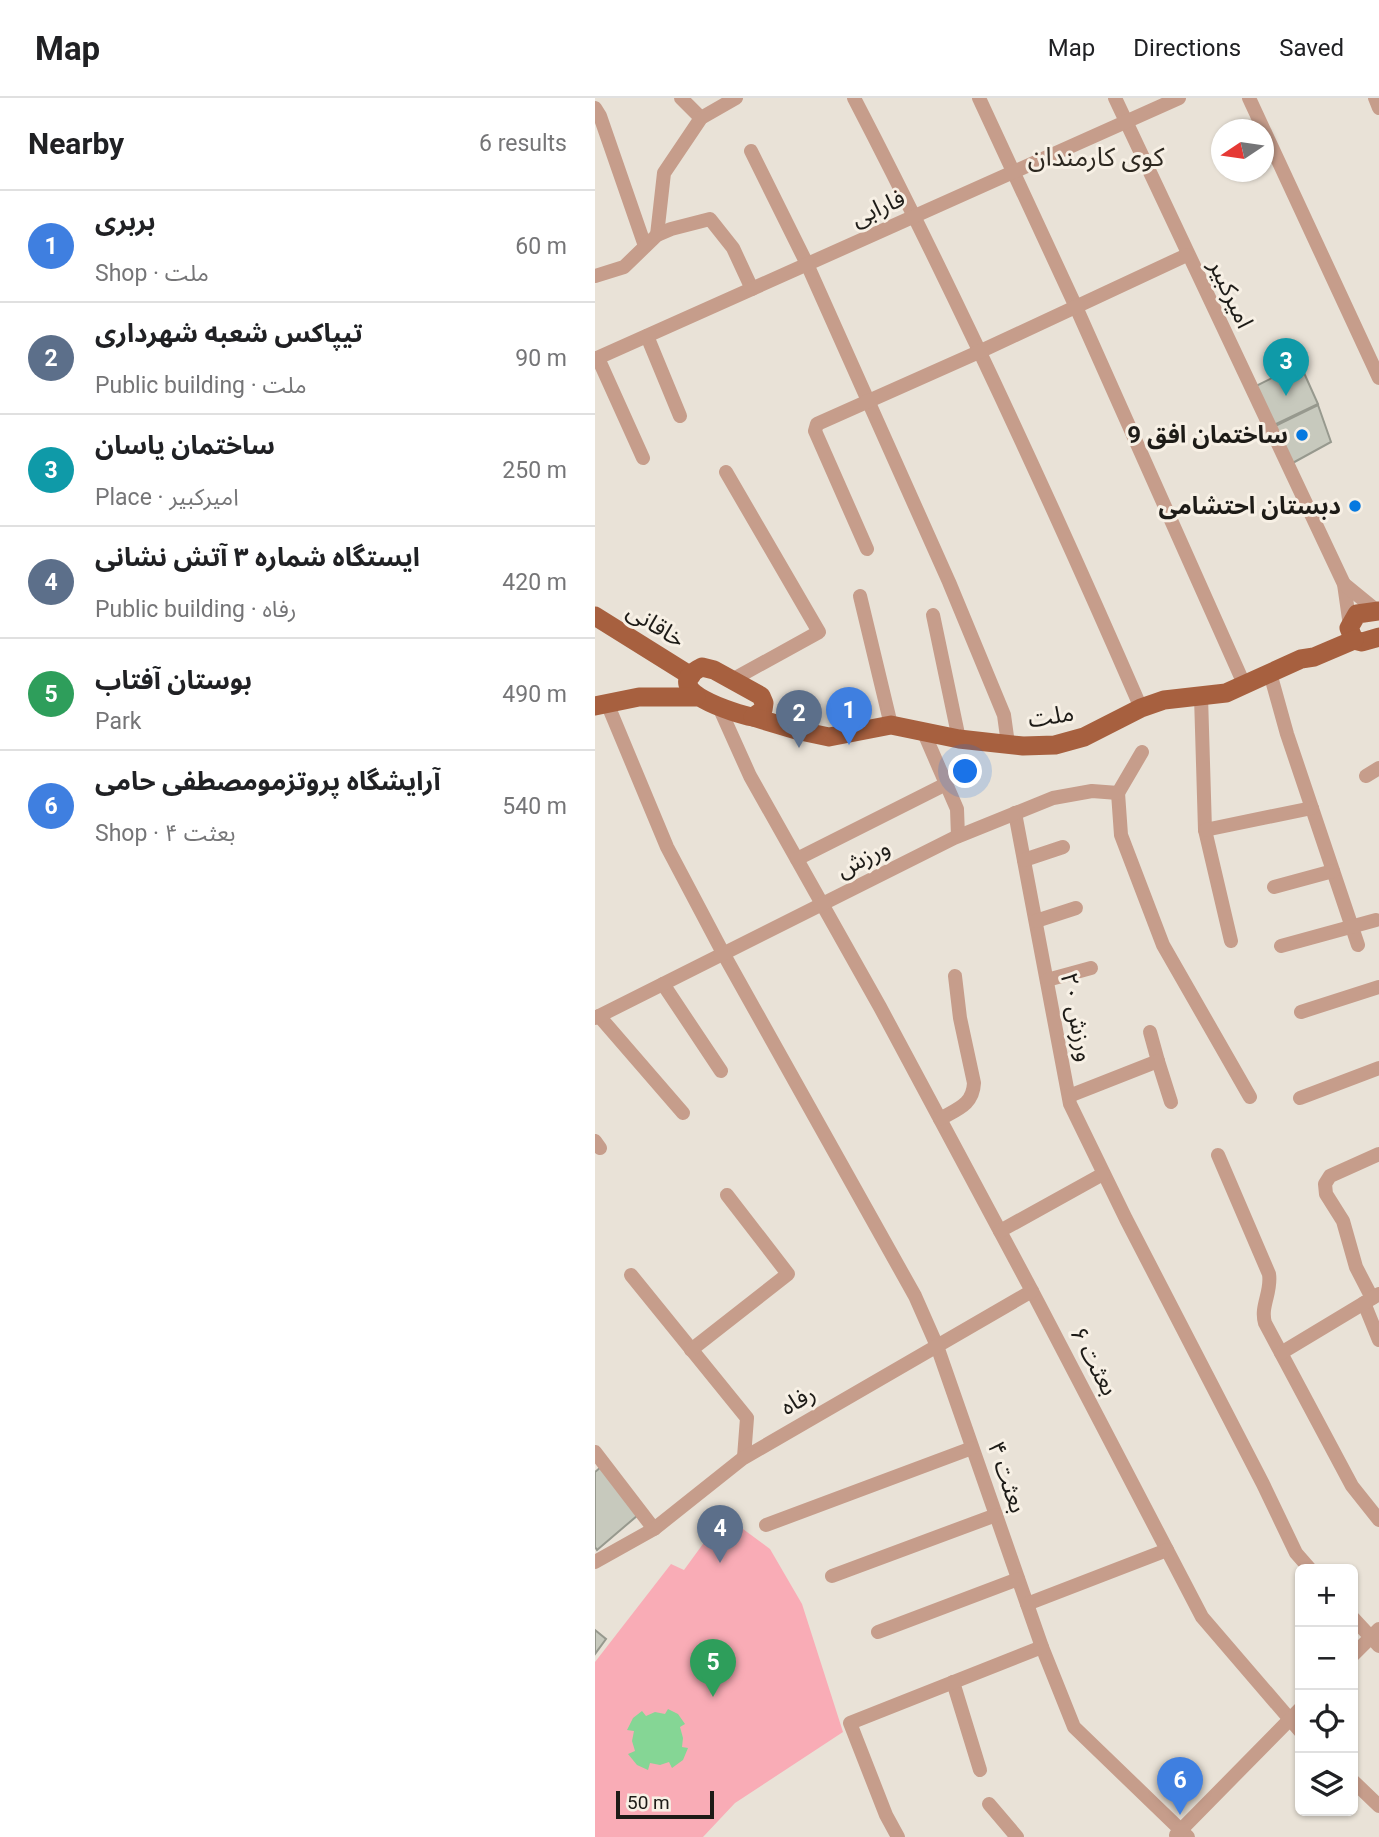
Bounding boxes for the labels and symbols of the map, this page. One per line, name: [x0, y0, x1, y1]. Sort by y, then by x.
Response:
north arrow: [1211, 119, 1274, 182]
district label: کوی کارمندان: [1028, 142, 1164, 172]
street label: فارابی: [847, 184, 909, 232]
street label: امیرکبیر: [1203, 254, 1259, 333]
pin: 3: [1263, 338, 1309, 396]
place label: ساختمان افق 9: [1127, 421, 1288, 450]
marker: ساختمان افق 9: [1294, 427, 1310, 443]
place label: دبستان احتشامی: [1159, 492, 1341, 520]
marker: دبستان احتشامی: [1347, 498, 1363, 514]
street label: خاقانی: [622, 596, 690, 654]
pin: 1: [826, 687, 872, 745]
pin: 2: [776, 690, 822, 748]
street label: ملت: [1026, 699, 1076, 733]
your location: [948, 754, 982, 788]
street label: ورزش: [831, 833, 895, 883]
street label: ورزش ۲۰: [1055, 970, 1099, 1064]
street label: بعثت ۶: [1064, 1322, 1124, 1400]
street label: رفاه: [776, 1379, 820, 1421]
street label: بعثت ۴: [982, 1438, 1032, 1516]
pin: 4: [697, 1505, 743, 1563]
pin: 5: [690, 1639, 736, 1697]
pin: 6: [1157, 1757, 1203, 1815]
scale bar: [616, 1788, 714, 1820]

